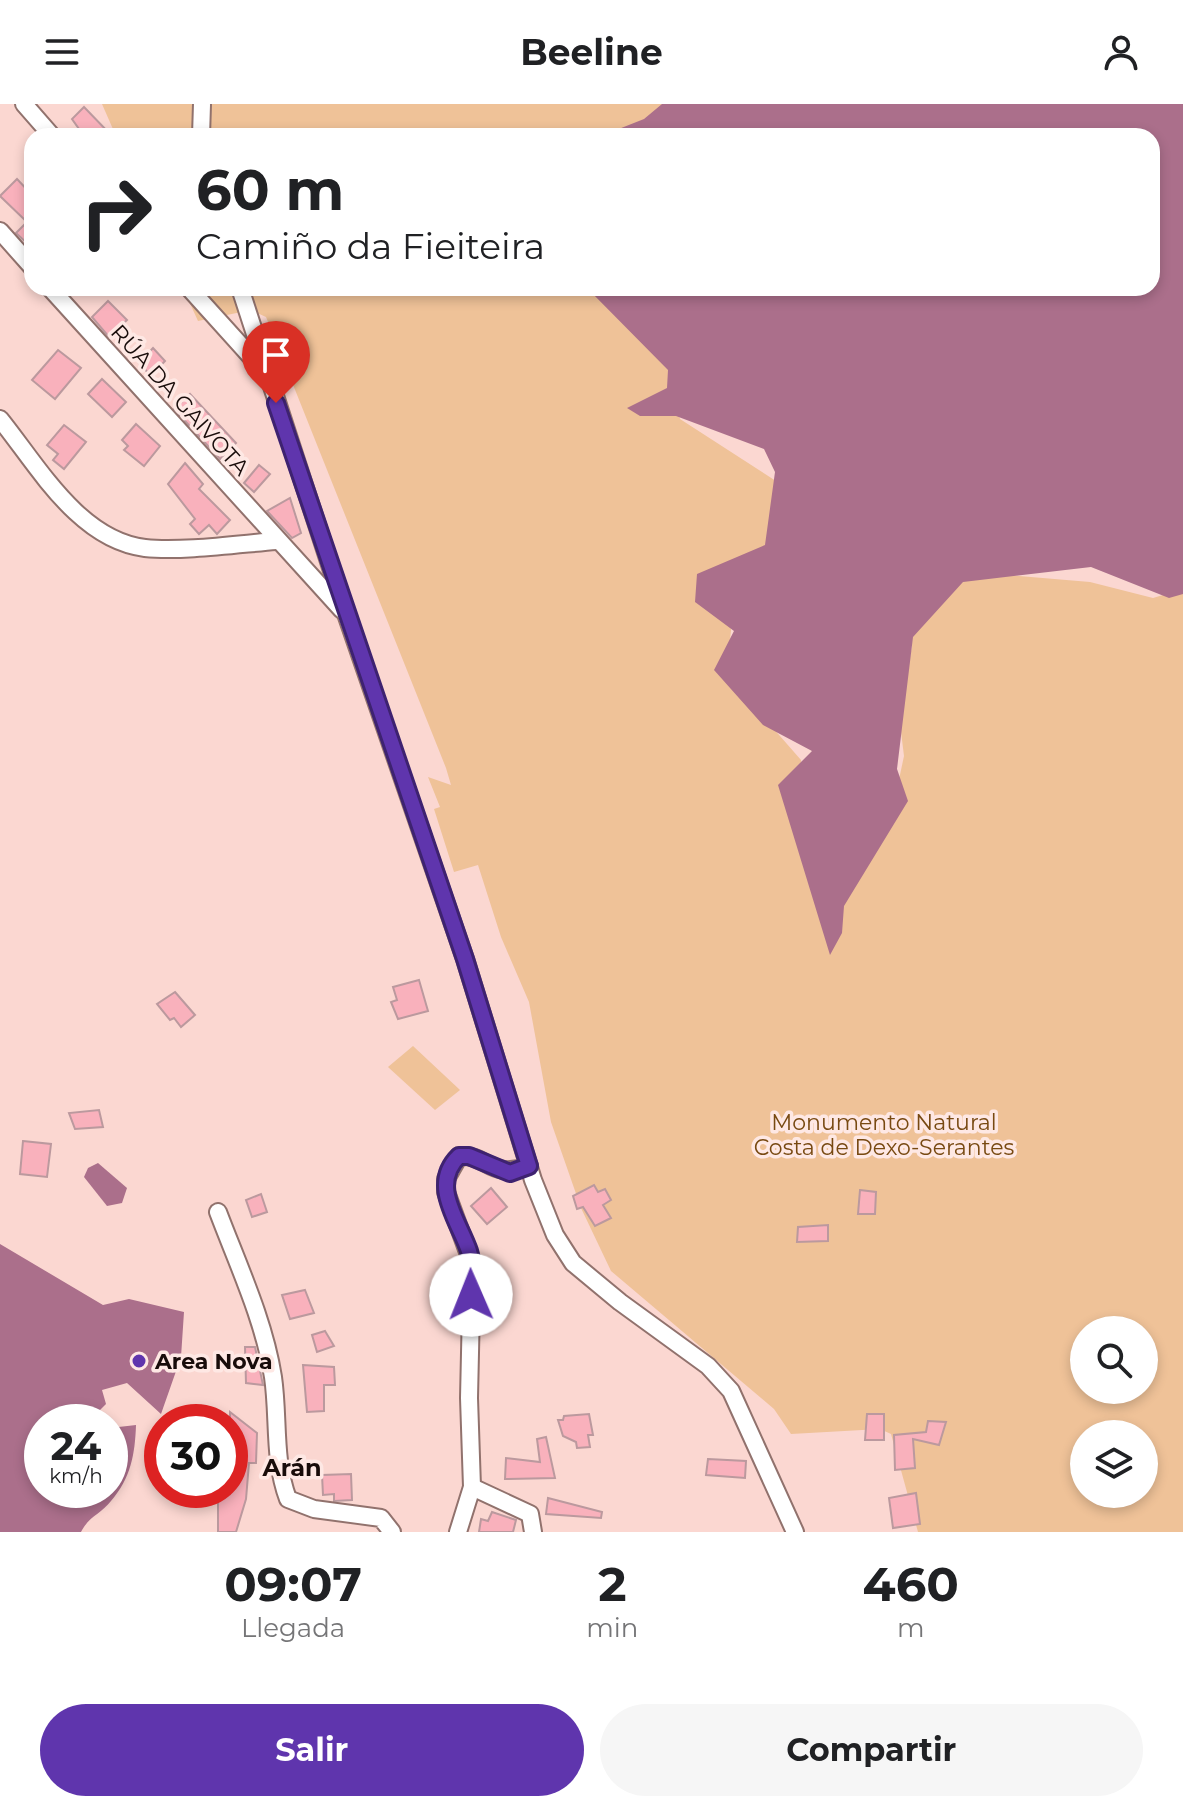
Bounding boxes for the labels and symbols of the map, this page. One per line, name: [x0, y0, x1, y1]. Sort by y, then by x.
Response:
street label: RÚA DA GAIVOTA: [105, 319, 255, 481]
pin: [242, 321, 310, 403]
park label: Monumento Natural Costa de Dexo-Serantes: [754, 1109, 1015, 1161]
position arrow: [429, 1253, 513, 1337]
place label: Area Nova: [154, 1348, 273, 1375]
marker: Area Nova: [130, 1352, 148, 1370]
speed limit sign: 30: [144, 1404, 248, 1508]
district label: Arán: [261, 1453, 322, 1482]

